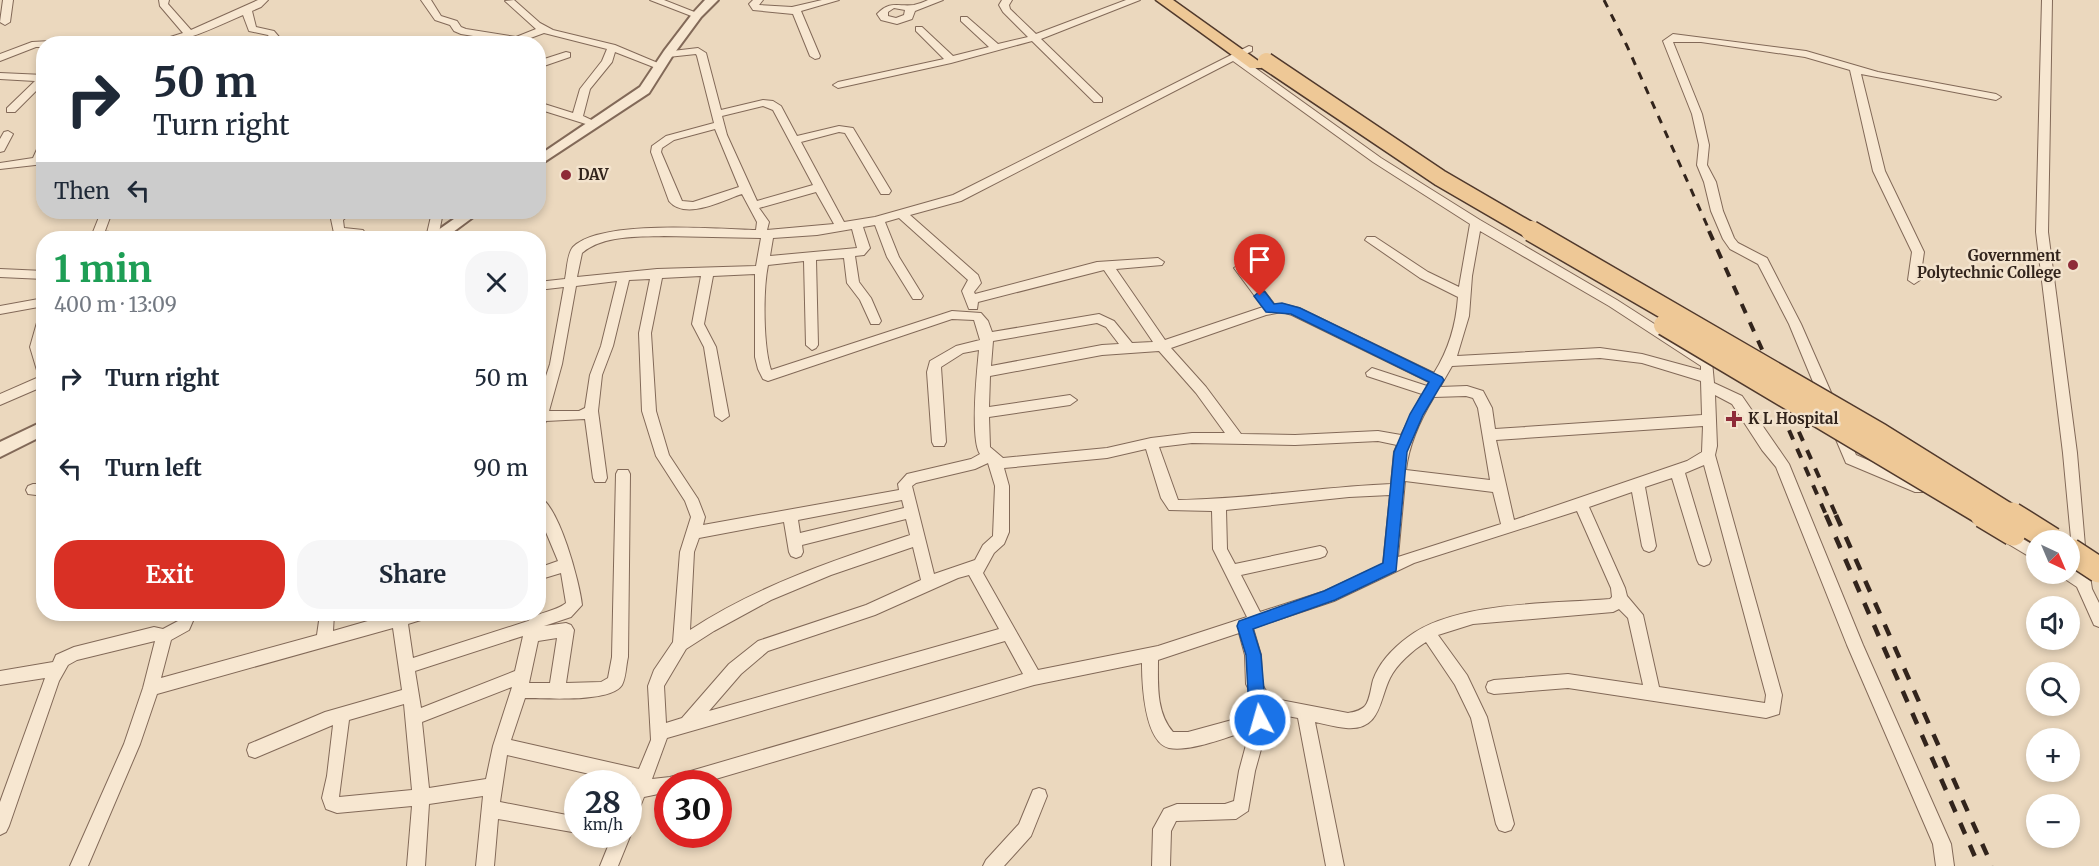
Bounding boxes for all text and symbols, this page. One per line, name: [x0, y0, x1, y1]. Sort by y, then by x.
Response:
text: 50 m: [153, 56, 257, 108]
icon: right: [54, 60, 132, 138]
text: Turn right: [153, 108, 290, 142]
place label: DAV: [578, 165, 609, 184]
marker: DAV: [559, 168, 573, 182]
icon: left: [122, 174, 155, 207]
text: Then: [54, 177, 110, 205]
pin: [1234, 234, 1285, 296]
icon: arrive: [1243, 243, 1276, 276]
place label: Government Polytechnic College: [1917, 246, 2061, 282]
text: 1 min: [54, 247, 152, 292]
button: close: [465, 251, 528, 314]
marker: Government Polytechnic College: [2066, 258, 2080, 272]
text: 400 m · 13:09: [54, 292, 177, 317]
icon: right: [54, 362, 87, 395]
text: Turn right: [105, 364, 219, 392]
text: 50 m: [474, 364, 528, 392]
place label: K L Hospital: [1748, 409, 1838, 428]
marker: K L Hospital: [1725, 410, 1743, 428]
icon: left: [54, 452, 87, 485]
text: Turn left: [105, 454, 202, 482]
text: 90 m: [473, 454, 528, 482]
north arrow: [2026, 530, 2080, 584]
map controls: [2026, 530, 2080, 848]
button: Exit: [54, 540, 285, 609]
button: Share: [297, 540, 528, 609]
button: sound: [2026, 596, 2080, 650]
button: search: [2026, 662, 2080, 716]
position arrow: [1228, 688, 1292, 752]
button: +: [2026, 728, 2080, 782]
speed limit sign: 30: [654, 770, 732, 848]
text: 28: [585, 783, 621, 821]
button: −: [2026, 794, 2080, 848]
text: km/h: [583, 815, 623, 834]

